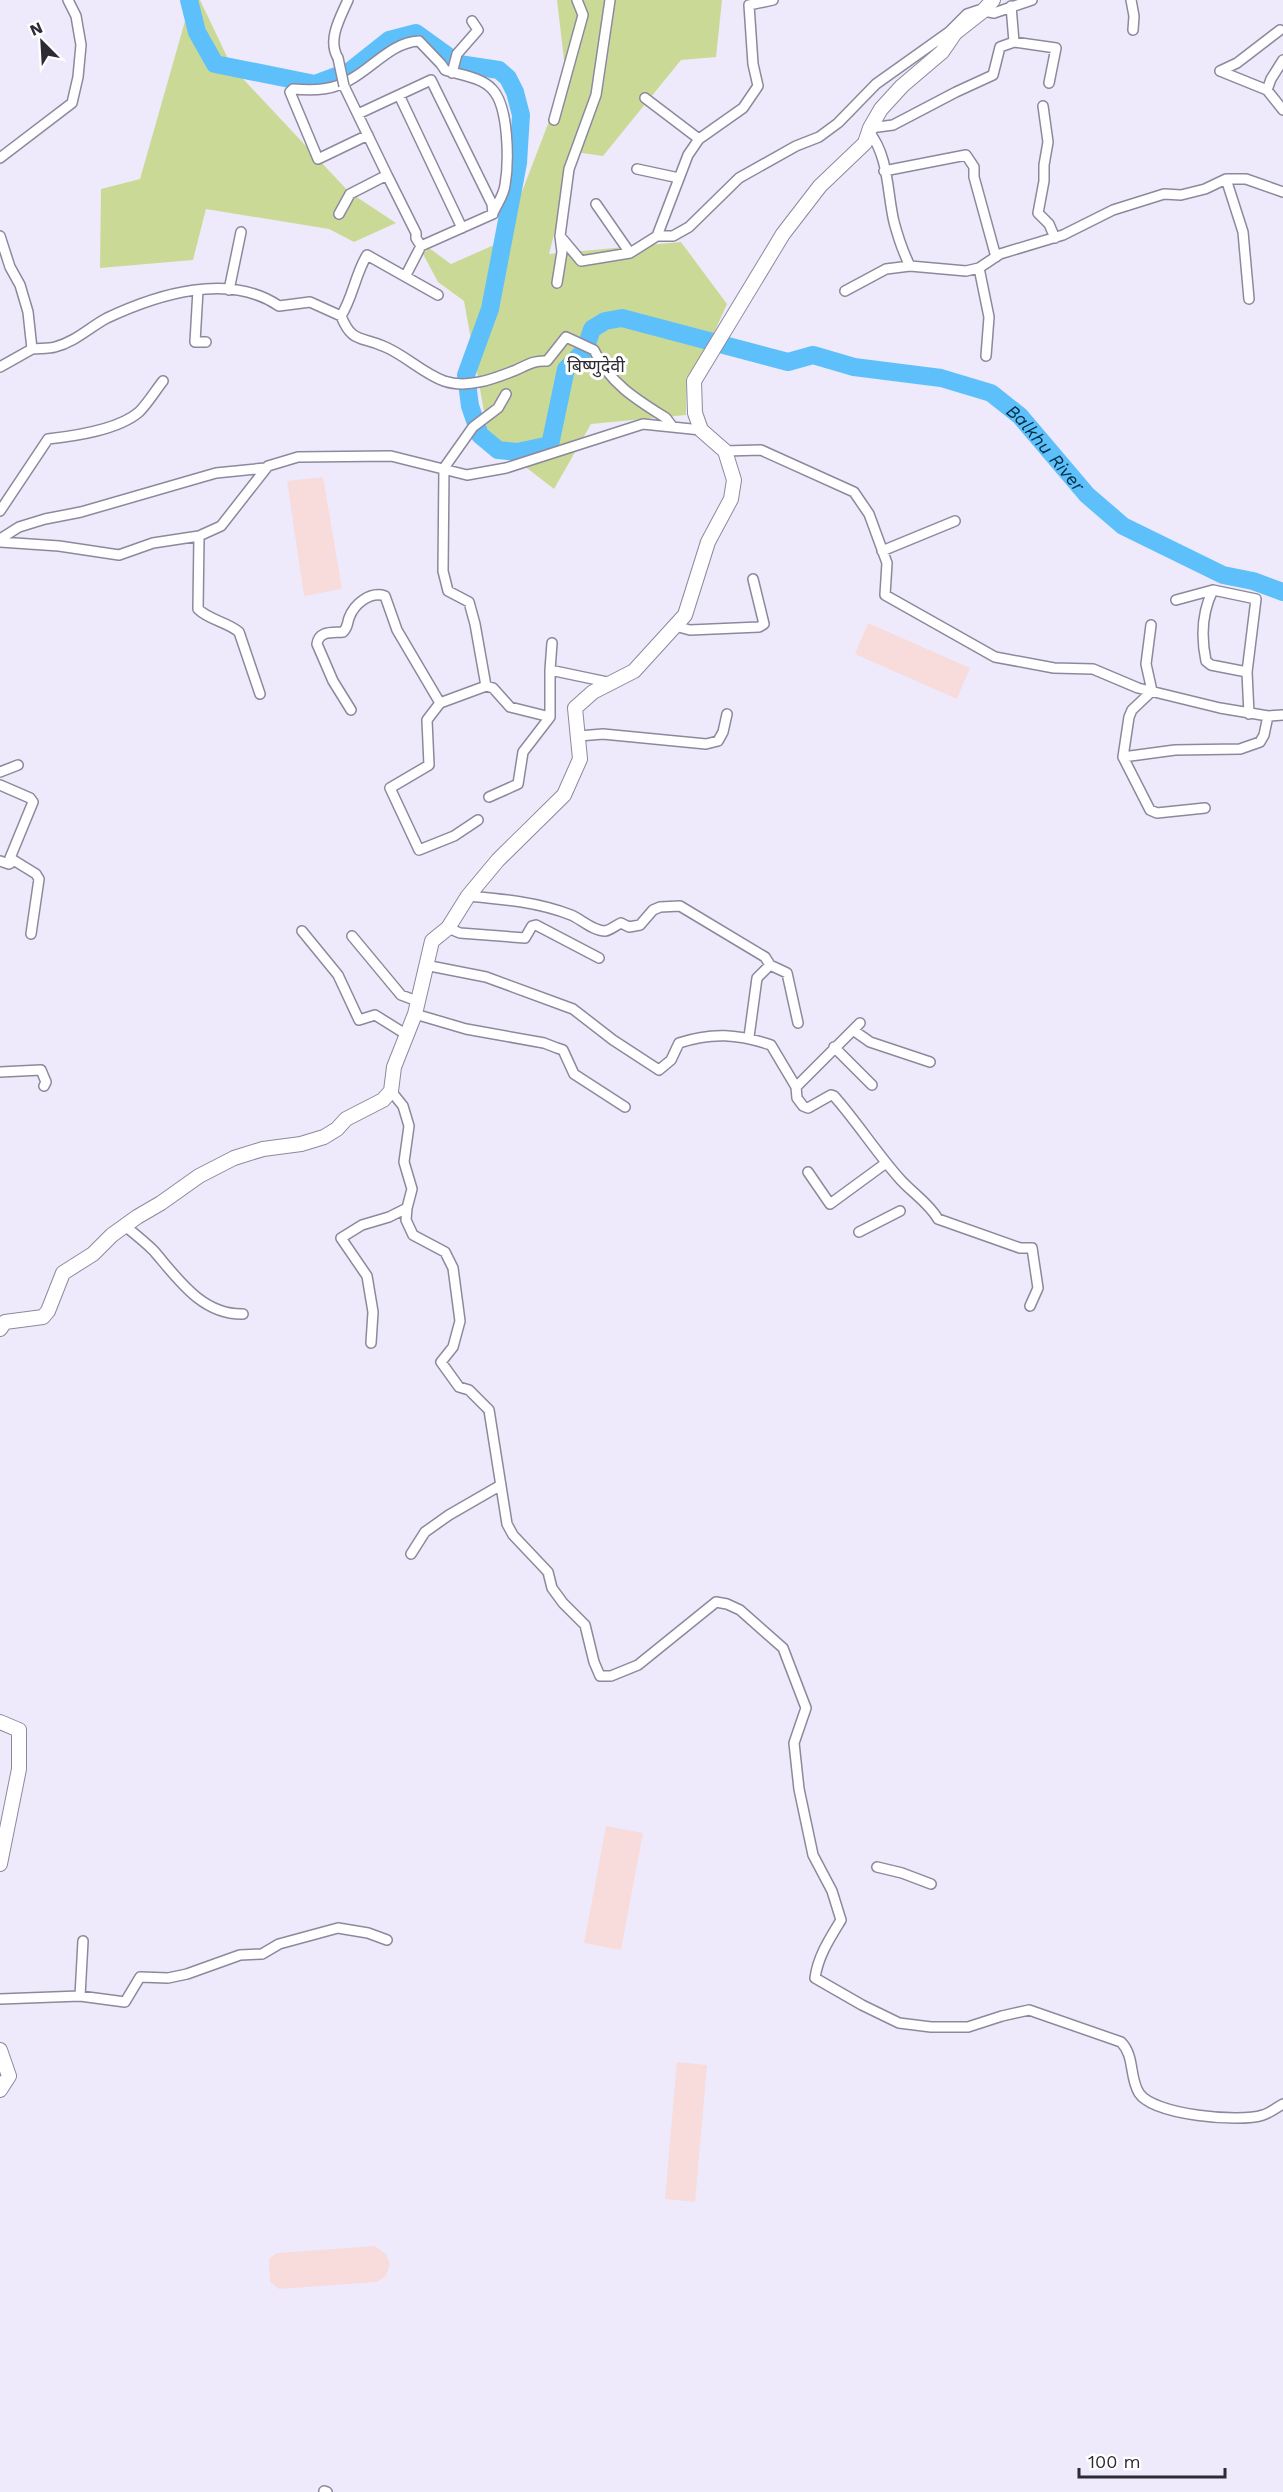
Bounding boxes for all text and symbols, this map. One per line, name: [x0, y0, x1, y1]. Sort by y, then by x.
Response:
north arrow: [12, 12, 72, 72]
text: N: [27, 18, 45, 40]
district label: बिष्णुदेवी: [567, 355, 625, 378]
water label: Balkhu River: [1003, 399, 1090, 496]
scale bar: [1079, 2441, 1224, 2479]
text: 100 m: [1088, 2451, 1141, 2472]

